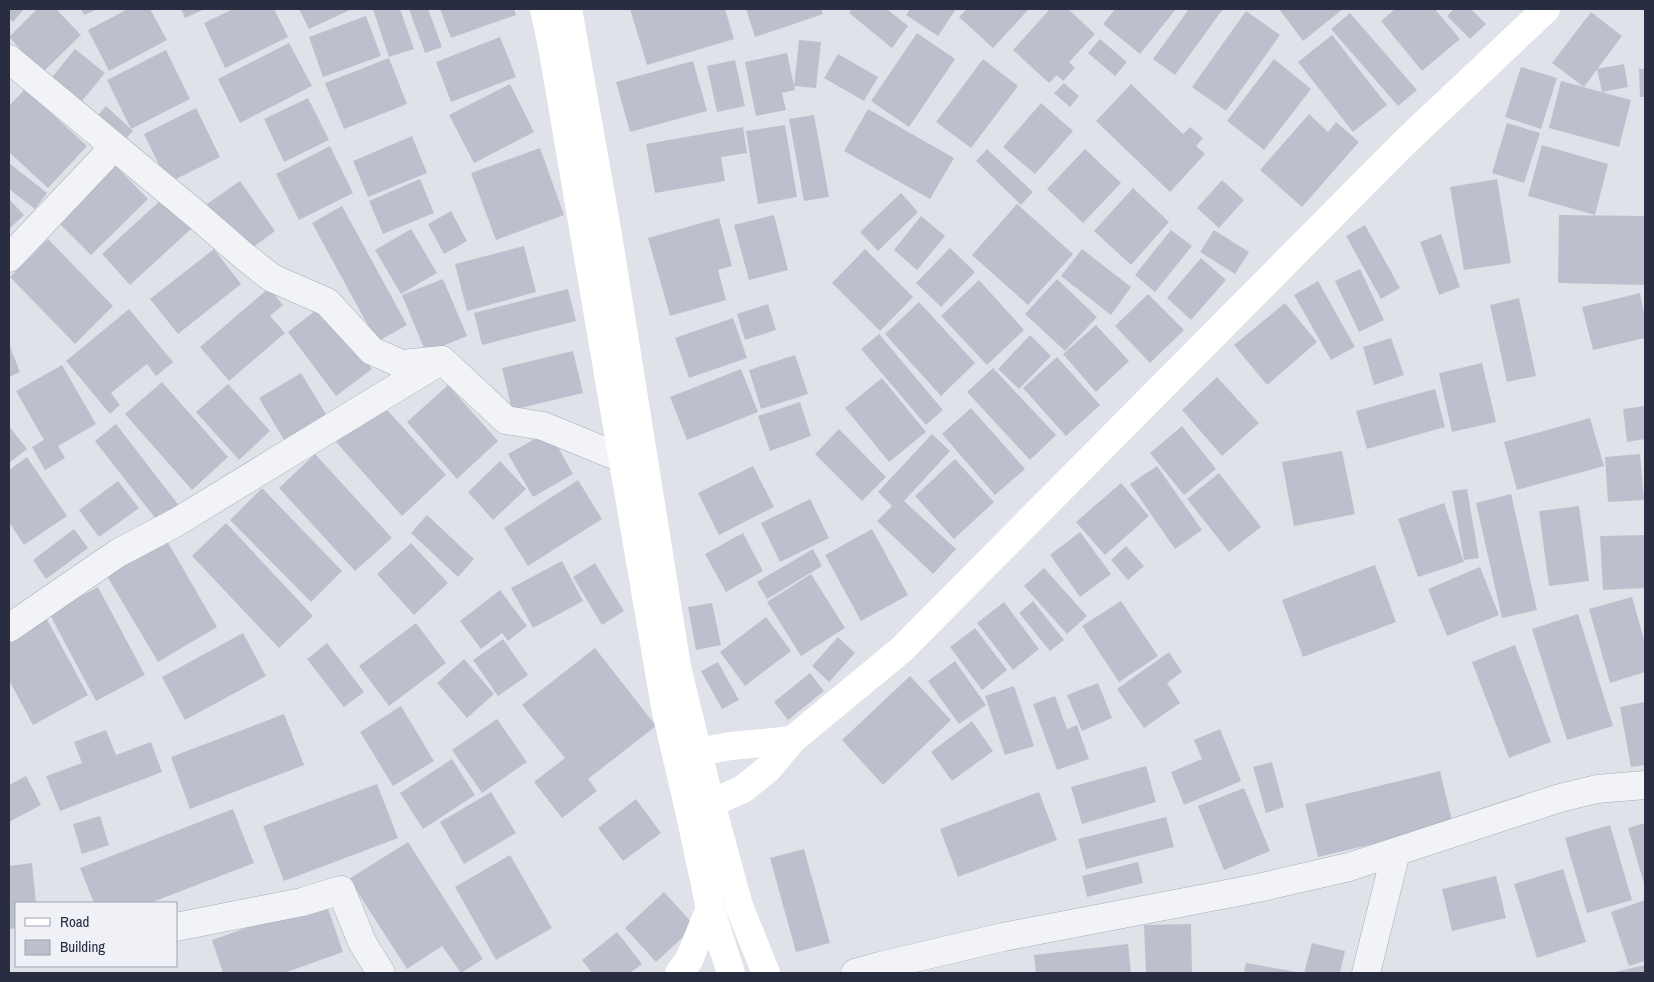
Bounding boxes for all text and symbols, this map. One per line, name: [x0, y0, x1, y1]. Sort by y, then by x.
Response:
legend: [15, 902, 178, 967]
text: Road: [60, 911, 89, 932]
text: Building: [60, 936, 105, 957]

